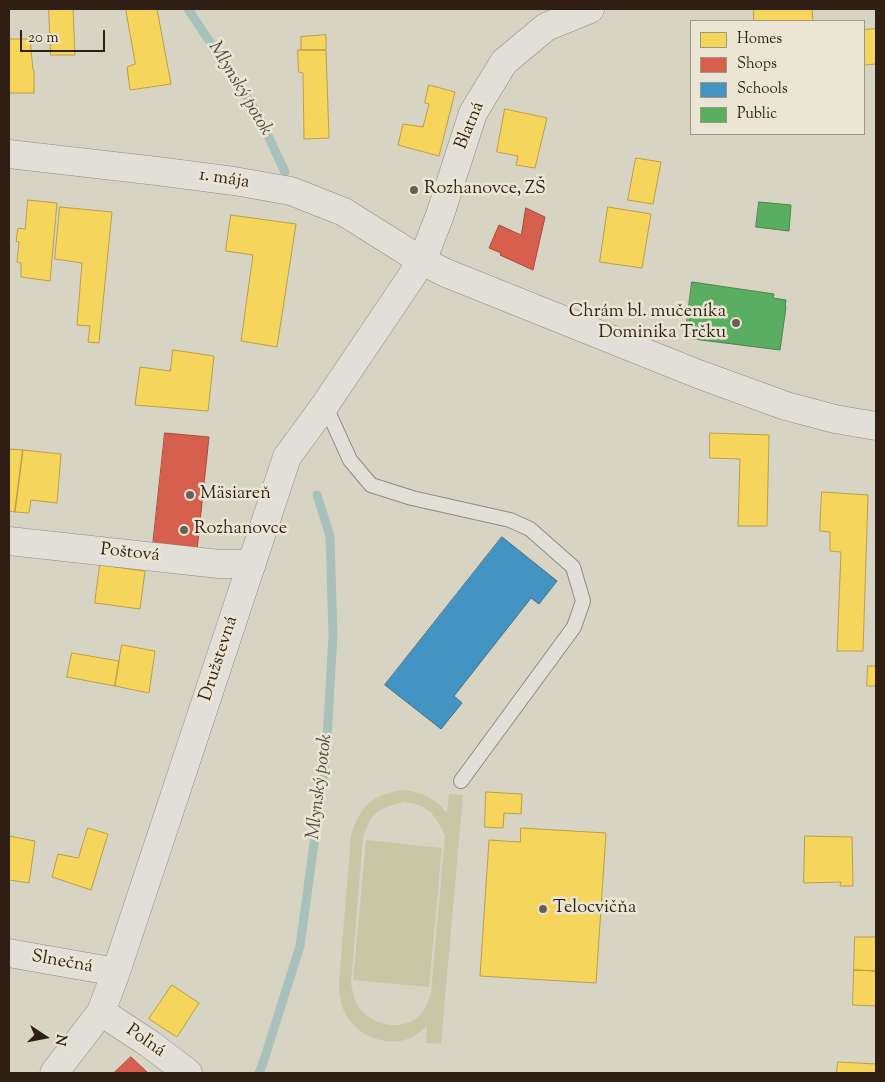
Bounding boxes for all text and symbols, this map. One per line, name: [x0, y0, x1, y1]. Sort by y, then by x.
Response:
scale bar: [22, 20, 108, 52]
legend: [690, 20, 865, 135]
text: 20 m: [28, 28, 59, 49]
text: Homes: [737, 29, 782, 50]
water label: Mlynský potok: [202, 38, 276, 140]
text: Shops: [737, 54, 777, 75]
text: Schools: [737, 79, 788, 100]
street label: Blatná: [452, 99, 490, 153]
text: Public: [737, 104, 777, 125]
street label: 1. mája: [197, 165, 251, 195]
place label: Rozhanovce, ZŠ: [424, 179, 546, 201]
marker: Rozhanovce, ZŠ: [408, 184, 420, 196]
place label: Chrám bl. mučeníka Dominika Trčku: [569, 302, 726, 344]
marker: Chrám bl. mučeníka Dominika Trčku: [730, 317, 742, 329]
place label: Mäsiareň: [200, 484, 271, 506]
marker: Mäsiareň: [184, 489, 196, 501]
place label: Rozhanovce: [194, 519, 287, 541]
marker: Rozhanovce: [178, 524, 190, 536]
street label: Poštová: [99, 540, 161, 568]
street label: Družstevná: [196, 614, 244, 704]
water label: Mlynský potok: [303, 733, 339, 841]
place label: Telocvičňa: [553, 898, 636, 920]
marker: Telocvičňa: [537, 903, 549, 915]
street label: Slnečná: [30, 947, 94, 979]
north arrow: [20, 1012, 70, 1062]
street label: Poľná: [121, 1021, 169, 1063]
text: N: [49, 1032, 71, 1047]

